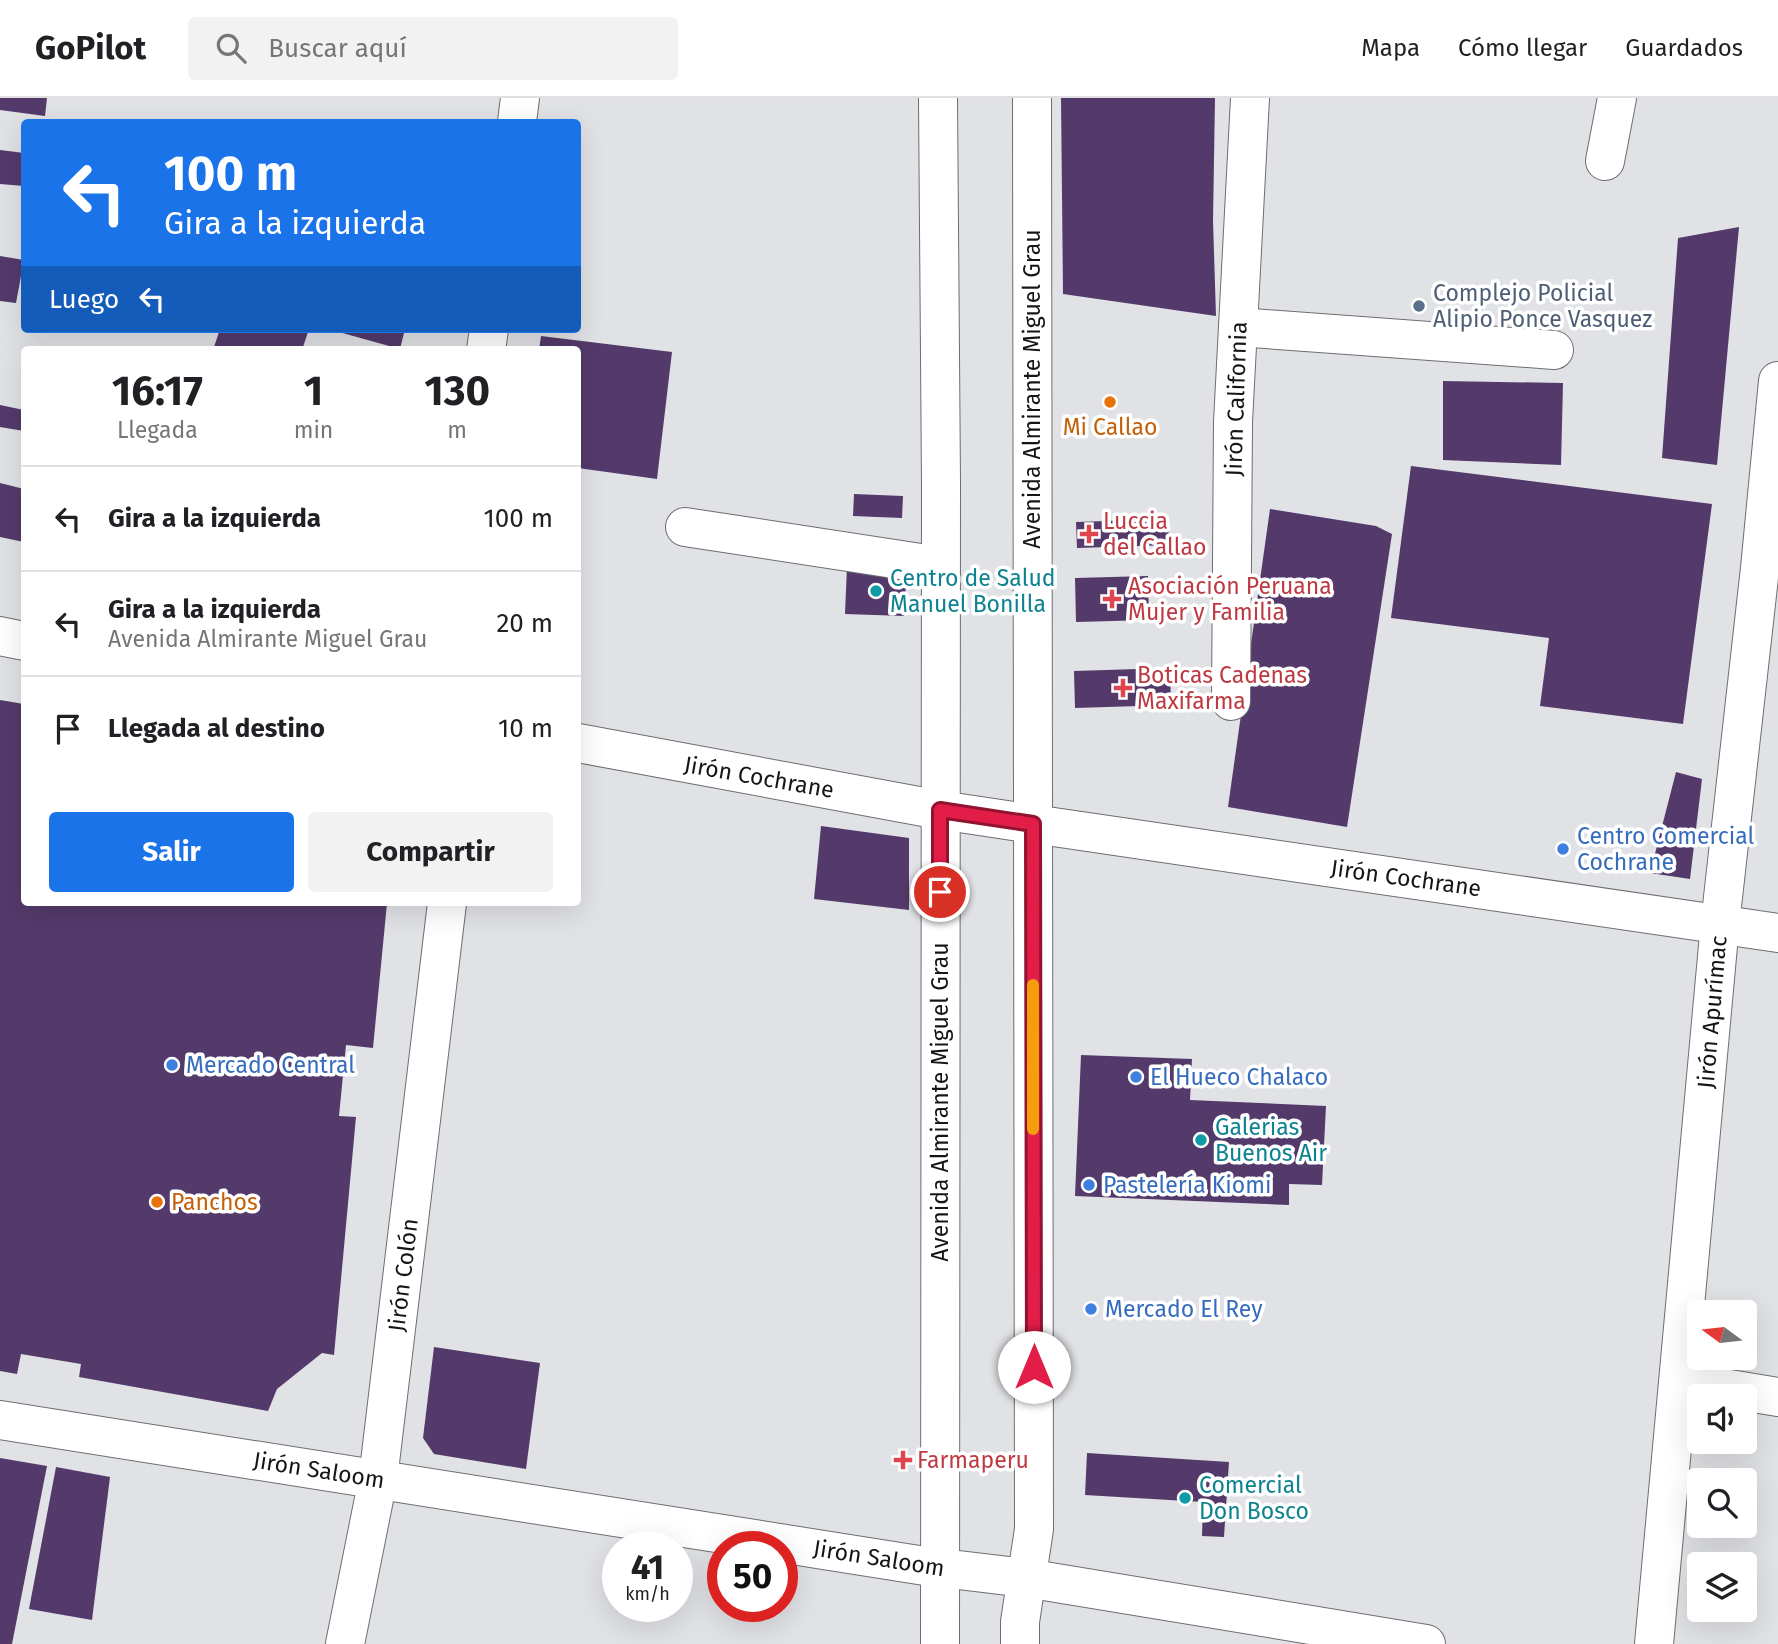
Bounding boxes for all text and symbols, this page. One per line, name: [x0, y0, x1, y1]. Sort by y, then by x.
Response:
search box: [188, 17, 678, 80]
text: GoPilot: [35, 28, 146, 68]
icon: search: [212, 29, 250, 67]
text: Buscar aquí: [268, 33, 407, 64]
text: Mapa: [1361, 34, 1420, 62]
text: Cómo llegar: [1458, 34, 1587, 62]
text: Guardados: [1625, 34, 1743, 62]
text: 100 m: [164, 144, 297, 203]
icon: left: [49, 147, 140, 238]
text: Gira a la izquierda: [164, 204, 426, 242]
street label: Avenida Almirante Miguel Grau: [1018, 229, 1046, 549]
place label: Complejo Policial Alipio Ponce Vasquez: [1433, 279, 1652, 333]
icon: left: [133, 280, 171, 318]
text: Luego: [49, 284, 119, 315]
marker: Complejo Policial Alipio Ponce Vasquez: [1411, 298, 1427, 314]
street label: Jirón California: [1219, 321, 1253, 477]
text: 16:17: [112, 366, 203, 416]
text: 1: [304, 366, 323, 416]
text: 130: [424, 366, 490, 416]
marker: Mi Callao: [1102, 394, 1118, 410]
place label: Mi Callao: [1063, 413, 1157, 441]
text: Llegada: [117, 416, 198, 444]
text: min: [294, 416, 333, 444]
text: m: [447, 416, 467, 444]
icon: left: [49, 500, 87, 538]
text: Gira a la izquierda: [108, 503, 321, 534]
text: 100 m: [484, 503, 553, 534]
place label: Luccia del Callao: [1103, 507, 1206, 561]
marker: Luccia del Callao: [1081, 526, 1097, 542]
place label: Centro de Salud Manuel Bonilla: [890, 564, 1056, 618]
place label: Asociación Peruana Mujer y Familia: [1128, 572, 1332, 626]
marker: Centro de Salud Manuel Bonilla: [868, 583, 884, 599]
marker: Asociación Peruana Mujer y Familia: [1102, 589, 1122, 609]
text: Gira a la izquierda: [108, 594, 321, 625]
icon: left: [49, 605, 87, 643]
text: 20 m: [496, 608, 553, 639]
text: Avenida Almirante Miguel Grau: [108, 625, 427, 653]
place label: Boticas Cadenas Maxifarma: [1137, 661, 1307, 715]
marker: Boticas Cadenas Maxifarma: [1115, 680, 1131, 696]
icon: arrive: [49, 710, 87, 748]
text: Llegada al destino: [108, 713, 325, 744]
text: 10 m: [498, 713, 553, 744]
street label: Jirón Cochrane: [682, 750, 836, 804]
button: Salir: [49, 812, 294, 892]
button: Compartir: [308, 812, 553, 892]
place label: Centro Comercial Cochrane: [1577, 822, 1754, 876]
marker: Centro Comercial Cochrane: [1555, 841, 1571, 857]
street label: Jirón Cochrane: [1329, 854, 1483, 902]
pin: [910, 862, 970, 922]
icon: arrive: [921, 873, 959, 911]
street label: Jirón Apurímac: [1691, 934, 1733, 1090]
street label: Avenida Almirante Miguel Grau: [926, 942, 954, 1262]
place label: Mercado Central: [186, 1051, 355, 1079]
marker: Mercado Central: [164, 1057, 180, 1073]
place label: El Hueco Chalaco: [1150, 1063, 1328, 1091]
marker: El Hueco Chalaco: [1128, 1069, 1144, 1085]
place label: Galerias Buenos Air: [1215, 1113, 1327, 1167]
marker: Galerias Buenos Air: [1193, 1132, 1209, 1148]
place label: Pastelería Kiomi: [1103, 1171, 1271, 1199]
marker: Pastelería Kiomi: [1081, 1177, 1097, 1193]
place label: Panchos: [171, 1188, 258, 1216]
marker: Panchos: [149, 1194, 165, 1210]
street label: Jirón Colón: [382, 1217, 424, 1333]
place label: Mercado El Rey: [1105, 1295, 1263, 1323]
north arrow: [1687, 1300, 1757, 1370]
map controls: [1687, 1300, 1757, 1622]
marker: Mercado El Rey: [1083, 1301, 1099, 1317]
position arrow: [997, 1330, 1071, 1404]
button: sound: [1687, 1384, 1757, 1454]
street label: Jirón Saloom: [251, 1446, 387, 1494]
place label: Farmaperu: [917, 1446, 1029, 1474]
marker: Farmaperu: [895, 1452, 911, 1468]
button: search: [1687, 1468, 1757, 1538]
place label: Comercial Don Bosco: [1199, 1471, 1309, 1525]
marker: Comercial Don Bosco: [1177, 1490, 1193, 1506]
speed limit sign: 50: [707, 1531, 798, 1622]
street label: Jirón Saloom: [811, 1534, 947, 1582]
text: 41: [631, 1546, 664, 1588]
button: layers: [1687, 1552, 1757, 1622]
text: km/h: [625, 1583, 670, 1605]

